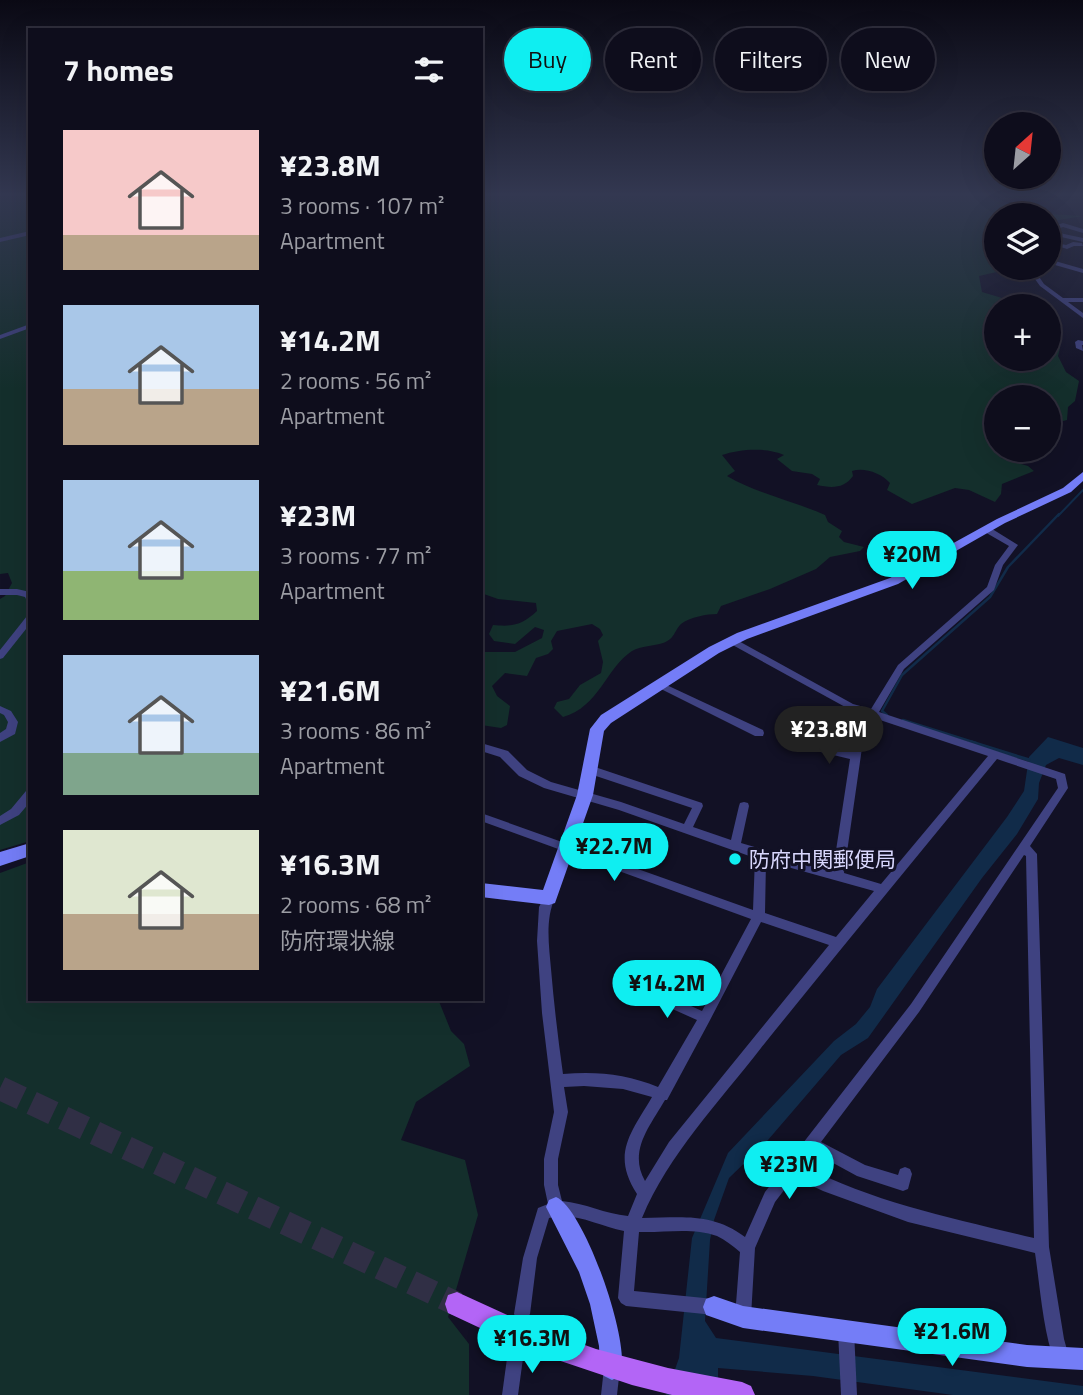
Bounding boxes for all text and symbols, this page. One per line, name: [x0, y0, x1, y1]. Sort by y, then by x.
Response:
chip: Buy: [504, 28, 591, 91]
chip: Rent: [605, 28, 701, 91]
chip: Filters: [715, 28, 827, 91]
chip: New: [841, 28, 935, 91]
text: 7 homes: [63, 47, 174, 93]
icon: filters: [410, 51, 448, 89]
north arrow: [984, 112, 1060, 189]
map controls: [984, 112, 1061, 462]
text: ¥23.8M: [280, 142, 381, 188]
icon: home: [119, 158, 203, 242]
text: 3 rooms · 107 m²: [280, 188, 444, 223]
button: layers: [984, 203, 1061, 280]
text: Apartment: [280, 223, 385, 258]
button: +: [984, 294, 1061, 371]
text: ¥14.2M: [280, 317, 381, 363]
icon: home: [119, 333, 203, 417]
text: 2 rooms · 56 m²: [280, 363, 431, 398]
button: −: [984, 385, 1061, 462]
text: Apartment: [280, 398, 385, 433]
text: ¥23M: [280, 492, 356, 538]
icon: home: [119, 508, 203, 592]
pin: ¥20M: [871, 532, 953, 591]
text: ¥20M: [883, 536, 941, 571]
text: 3 rooms · 77 m²: [280, 538, 431, 573]
text: Apartment: [280, 573, 385, 608]
text: ¥21.6M: [280, 667, 381, 713]
icon: home: [119, 683, 203, 767]
pin: ¥23.8M: [772, 706, 886, 766]
text: ¥23.8M: [790, 711, 868, 746]
text: 3 rooms · 86 m²: [280, 713, 431, 748]
text: Apartment: [280, 748, 385, 783]
pin: ¥22.7M: [557, 824, 671, 883]
text: ¥22.7M: [575, 828, 653, 863]
text: ¥16.3M: [280, 841, 381, 887]
place label: 防府中関郵便局: [749, 843, 896, 875]
marker: 防府中関郵便局: [727, 851, 743, 867]
icon: home: [119, 858, 203, 942]
text: 2 rooms · 68 m²: [280, 887, 431, 922]
text: 防府環状線: [280, 923, 395, 958]
pin: ¥14.2M: [610, 960, 724, 1020]
text: ¥14.2M: [628, 965, 706, 1000]
pin: ¥23M: [748, 1142, 830, 1201]
text: ¥23M: [760, 1146, 818, 1181]
pin: ¥21.6M: [895, 1308, 1009, 1368]
text: ¥21.6M: [913, 1313, 991, 1348]
pin: ¥16.3M: [475, 1316, 589, 1375]
text: ¥16.3M: [493, 1320, 571, 1355]

